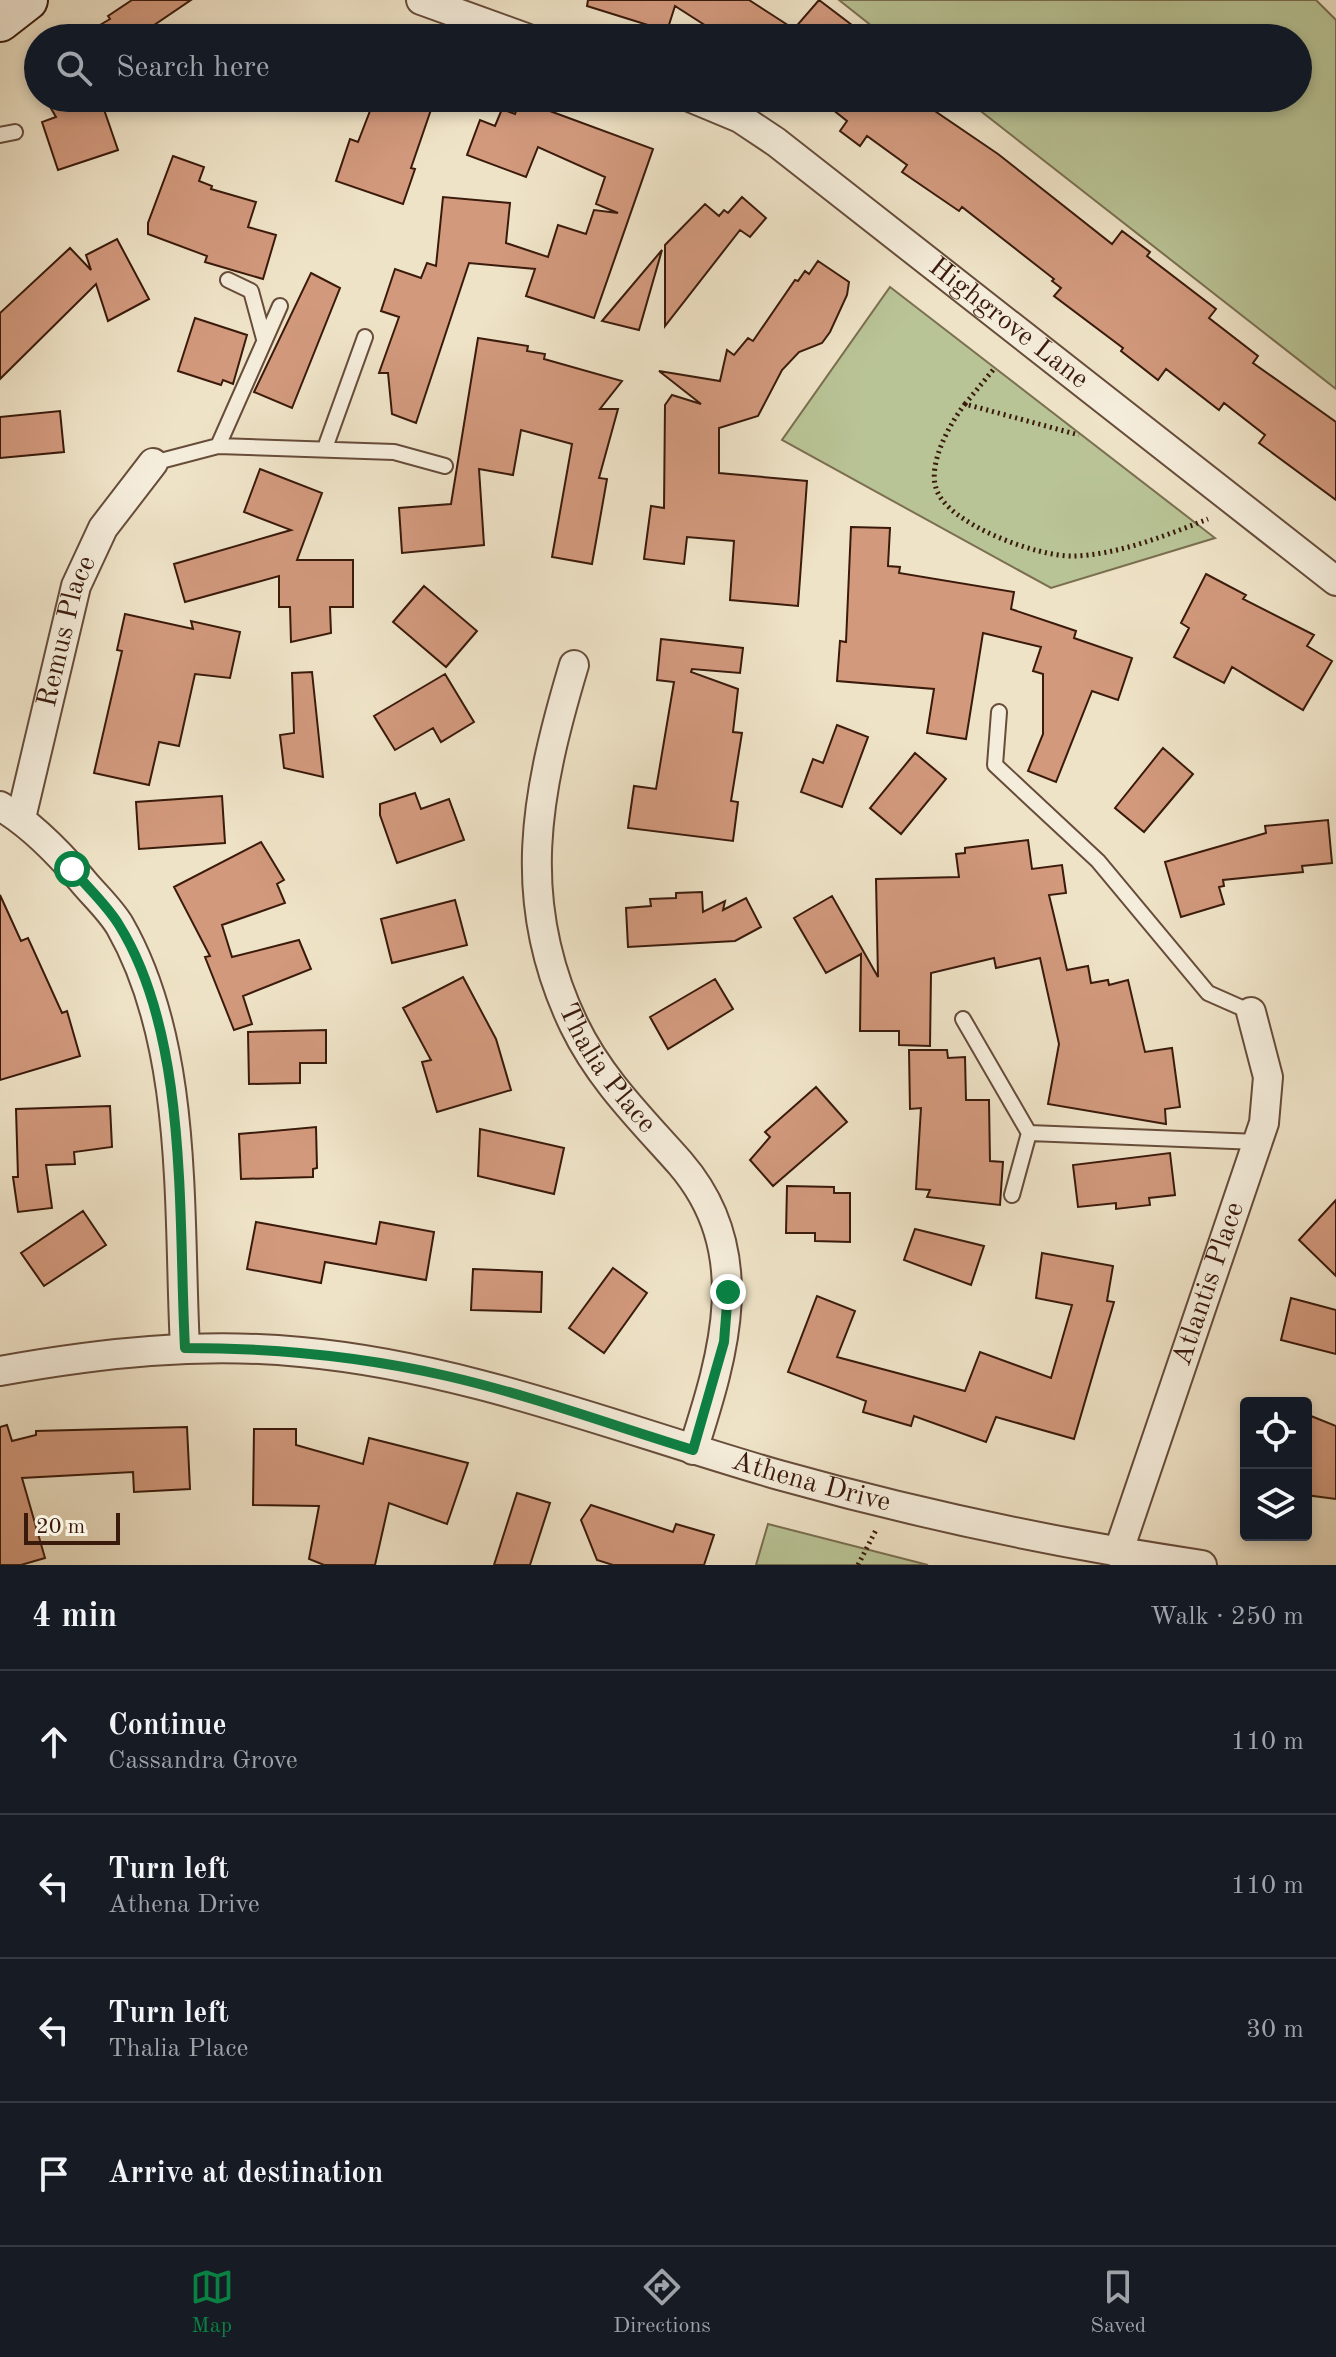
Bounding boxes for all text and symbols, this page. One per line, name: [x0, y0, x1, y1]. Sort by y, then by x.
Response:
search box: [24, 24, 1312, 112]
icon: search: [52, 46, 96, 90]
text: Search here: [116, 53, 270, 83]
street label: Highgrove Lane: [923, 253, 1093, 395]
street label: Remus Place: [34, 552, 102, 710]
route start: [54, 851, 90, 887]
street label: Thalia Place: [552, 1000, 660, 1139]
street label: Atlantis Place: [1169, 1199, 1250, 1369]
route end: [710, 1274, 746, 1310]
map controls: [1240, 1397, 1312, 1541]
button: locate: [1240, 1397, 1312, 1469]
street label: Athena Drive: [728, 1448, 893, 1518]
button: layers: [1240, 1469, 1312, 1541]
scale bar: [24, 1509, 120, 1545]
text: 20 m: [36, 1516, 85, 1538]
text: 4 min: [32, 1600, 117, 1634]
text: Walk · 250 m: [1150, 1604, 1304, 1630]
text: Continue: [108, 1711, 227, 1741]
icon: ahead: [32, 1720, 76, 1764]
text: 110 m: [1231, 1729, 1304, 1755]
text: Cassandra Grove: [108, 1748, 298, 1774]
text: Turn left: [108, 1855, 229, 1885]
icon: left: [32, 1864, 76, 1908]
text: 110 m: [1231, 1873, 1304, 1899]
text: Athena Drive: [108, 1892, 260, 1918]
text: Turn left: [108, 1999, 229, 2029]
icon: left: [32, 2008, 76, 2052]
text: 30 m: [1246, 2017, 1304, 2043]
text: Thalia Place: [108, 2036, 249, 2062]
icon: arrive: [32, 2152, 76, 2196]
text: Arrive at destination: [108, 2159, 383, 2189]
tab: Map: [190, 2265, 234, 2340]
tab: Directions: [613, 2265, 711, 2340]
tab: Saved: [1090, 2265, 1146, 2340]

